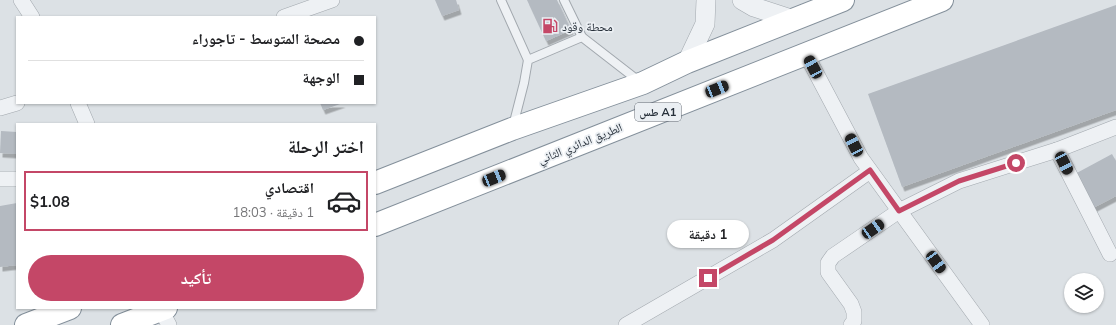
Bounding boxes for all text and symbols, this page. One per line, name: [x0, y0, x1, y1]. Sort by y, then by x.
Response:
fuel station icon: محطة وقود: [541, 17, 559, 35]
place label: محطة وقود: [562, 19, 613, 34]
text: مصحة المتوسط - تاجوراء: [192, 29, 340, 48]
car: [802, 54, 824, 80]
text: الوجهة: [302, 68, 340, 87]
car: [704, 79, 730, 99]
road number: طس A1: [635, 103, 681, 121]
street label: الطريق الدائري الثاني: [536, 119, 626, 170]
car: [843, 132, 865, 158]
text: اختر الرحلة: [288, 135, 364, 158]
car: [1053, 150, 1075, 176]
route start: [1007, 154, 1025, 172]
car: [481, 168, 507, 188]
text: اقتصادي: [265, 178, 314, 197]
icon: car: [326, 183, 362, 219]
text: $1.08: [30, 192, 70, 211]
text: 1 دقيقة · 18:03: [232, 204, 314, 220]
car: [860, 217, 886, 241]
callout: 1 دقيقة: [667, 220, 749, 248]
text: 1 دقيقة: [689, 226, 727, 242]
car: [924, 249, 948, 275]
button: تأكيد: [28, 255, 364, 301]
route end: [699, 269, 717, 287]
map controls: [1064, 273, 1104, 313]
button: layers: [1064, 273, 1104, 313]

